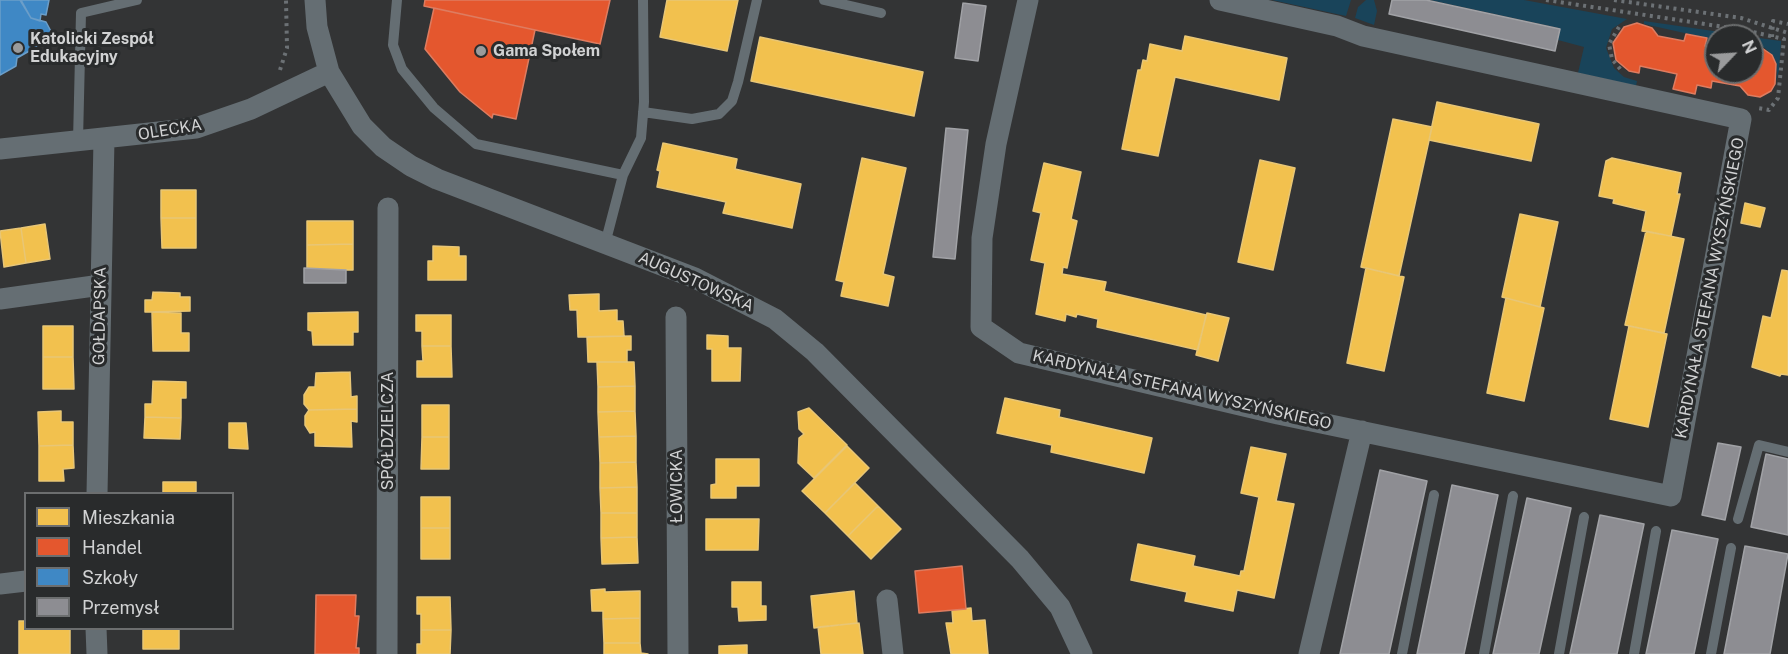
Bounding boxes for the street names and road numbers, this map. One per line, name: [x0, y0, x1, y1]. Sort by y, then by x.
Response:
street label: OLECKA: [137, 115, 203, 145]
street label: KARDYNAŁA STEFANA WYSZYŃSKIEGO: [1671, 136, 1749, 440]
street label: AUGUSTOWSKA: [635, 248, 757, 316]
street label: GOŁDAPSKA: [90, 267, 110, 365]
street label: KARDYNAŁA STEFANA WYSZYŃSKIEGO: [1031, 346, 1333, 434]
street label: SPÓŁDZIELCZA: [378, 372, 398, 490]
street label: ŁOWICKA: [667, 449, 687, 523]

